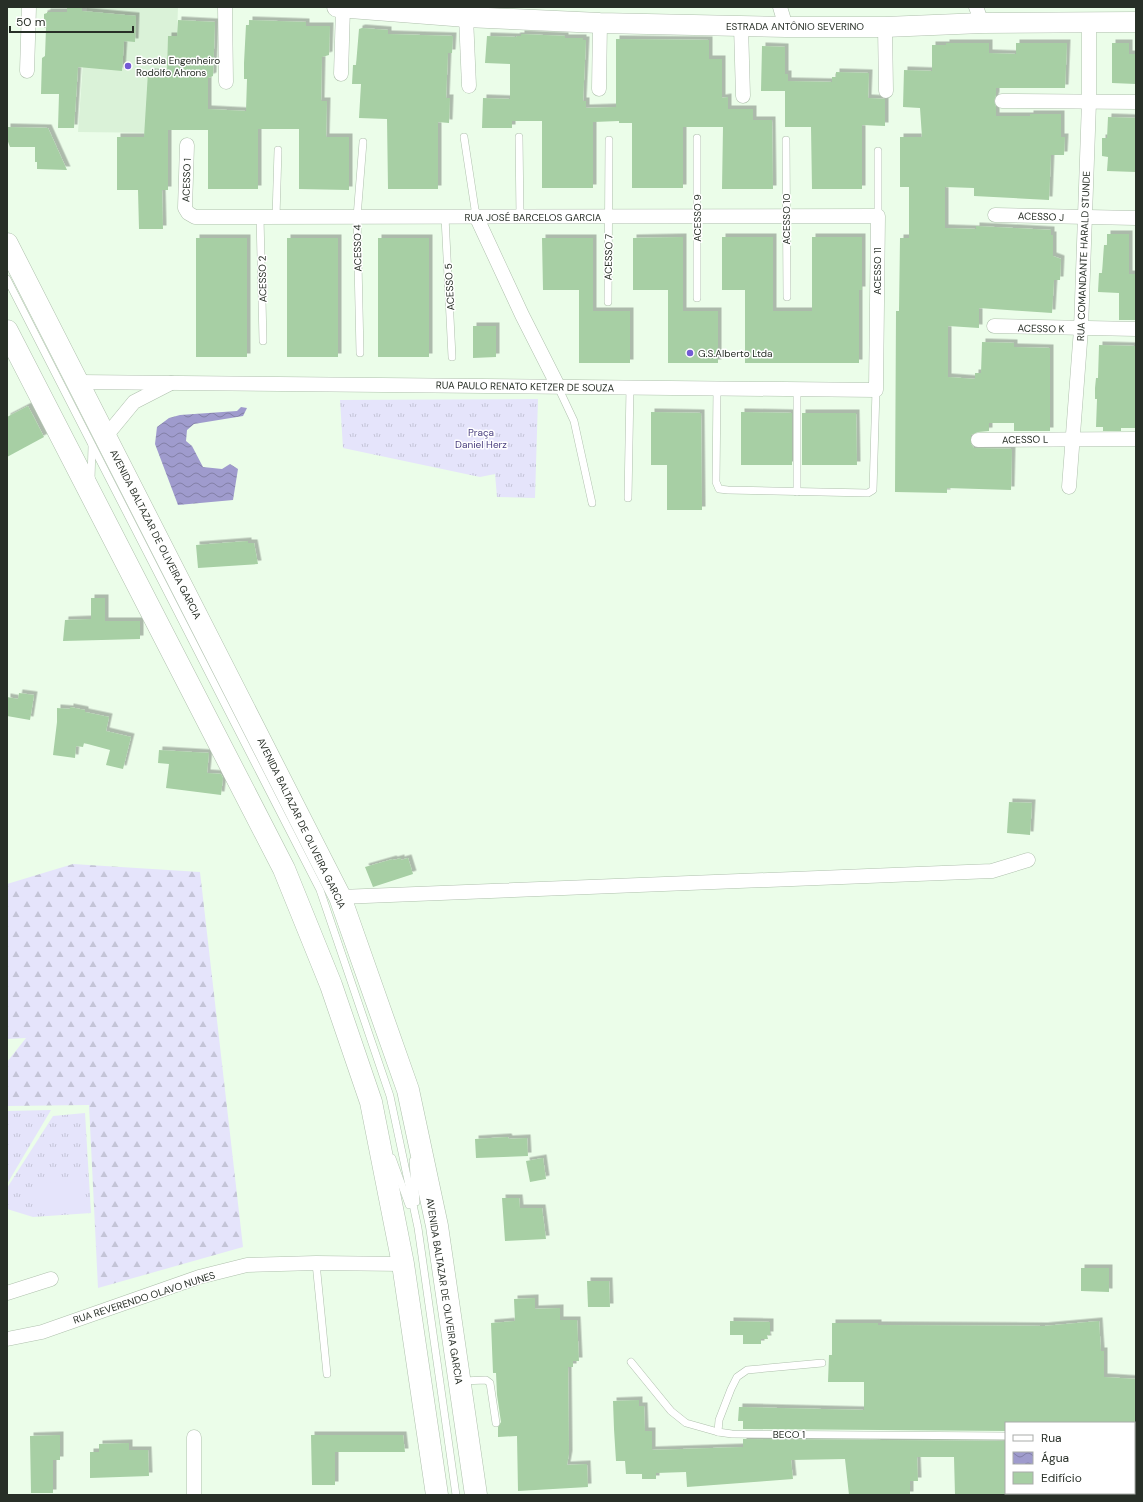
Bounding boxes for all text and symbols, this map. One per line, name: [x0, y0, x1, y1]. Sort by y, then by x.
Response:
scale bar: [10, 8, 133, 34]
text: 50 m: [16, 14, 45, 30]
street label: ESTRADA ANTÔNIO SEVERINO: [726, 20, 864, 33]
place label: Escola Engenheiro Rodolfo Ahrons: [136, 54, 220, 79]
marker: Escola Engenheiro Rodolfo Ahrons: [123, 61, 133, 71]
street label: ACESSO 1: [179, 158, 194, 202]
street label: RUA COMANDANTE HARALD STUNDE: [1074, 170, 1093, 341]
street label: ACESSO 10: [780, 193, 793, 245]
street label: ACESSO 9: [691, 194, 704, 242]
street label: ACESSO J: [1018, 209, 1064, 224]
street label: RUA JOSÉ BARCELOS GARCIA: [465, 211, 602, 224]
street label: ACESSO 4: [351, 224, 364, 272]
street label: ACESSO 7: [602, 234, 615, 280]
street label: ACESSO 11: [871, 247, 884, 295]
street label: ACESSO 2: [256, 255, 269, 303]
street label: ACESSO 5: [442, 263, 457, 311]
street label: ACESSO K: [1017, 322, 1065, 335]
place label: G.S.Alberto Ltda: [698, 347, 772, 360]
marker: G.S.Alberto Ltda: [685, 348, 695, 358]
street label: RUA PAULO RENATO KETZER DE SOUZA: [436, 378, 615, 395]
park label: Praça Daniel Herz: [455, 426, 507, 451]
street label: ACESSO L: [1002, 433, 1048, 446]
street label: AVENIDA BALTAZAR DE OLIVEIRA GARCIA: [107, 447, 204, 621]
street label: AVENIDA BALTAZAR DE OLIVEIRA GARCIA: [254, 736, 349, 911]
street label: AVENIDA BALTAZAR DE OLIVEIRA GARCIA: [423, 1197, 466, 1386]
street label: RUA REVERENDO OLAVO NUNES: [72, 1268, 217, 1327]
legend: [1005, 1422, 1135, 1494]
street label: BECO 1: [773, 1428, 805, 1441]
text: Rua: [1041, 1430, 1062, 1446]
text: Água: [1041, 1450, 1069, 1466]
text: Edifício: [1041, 1470, 1082, 1486]

